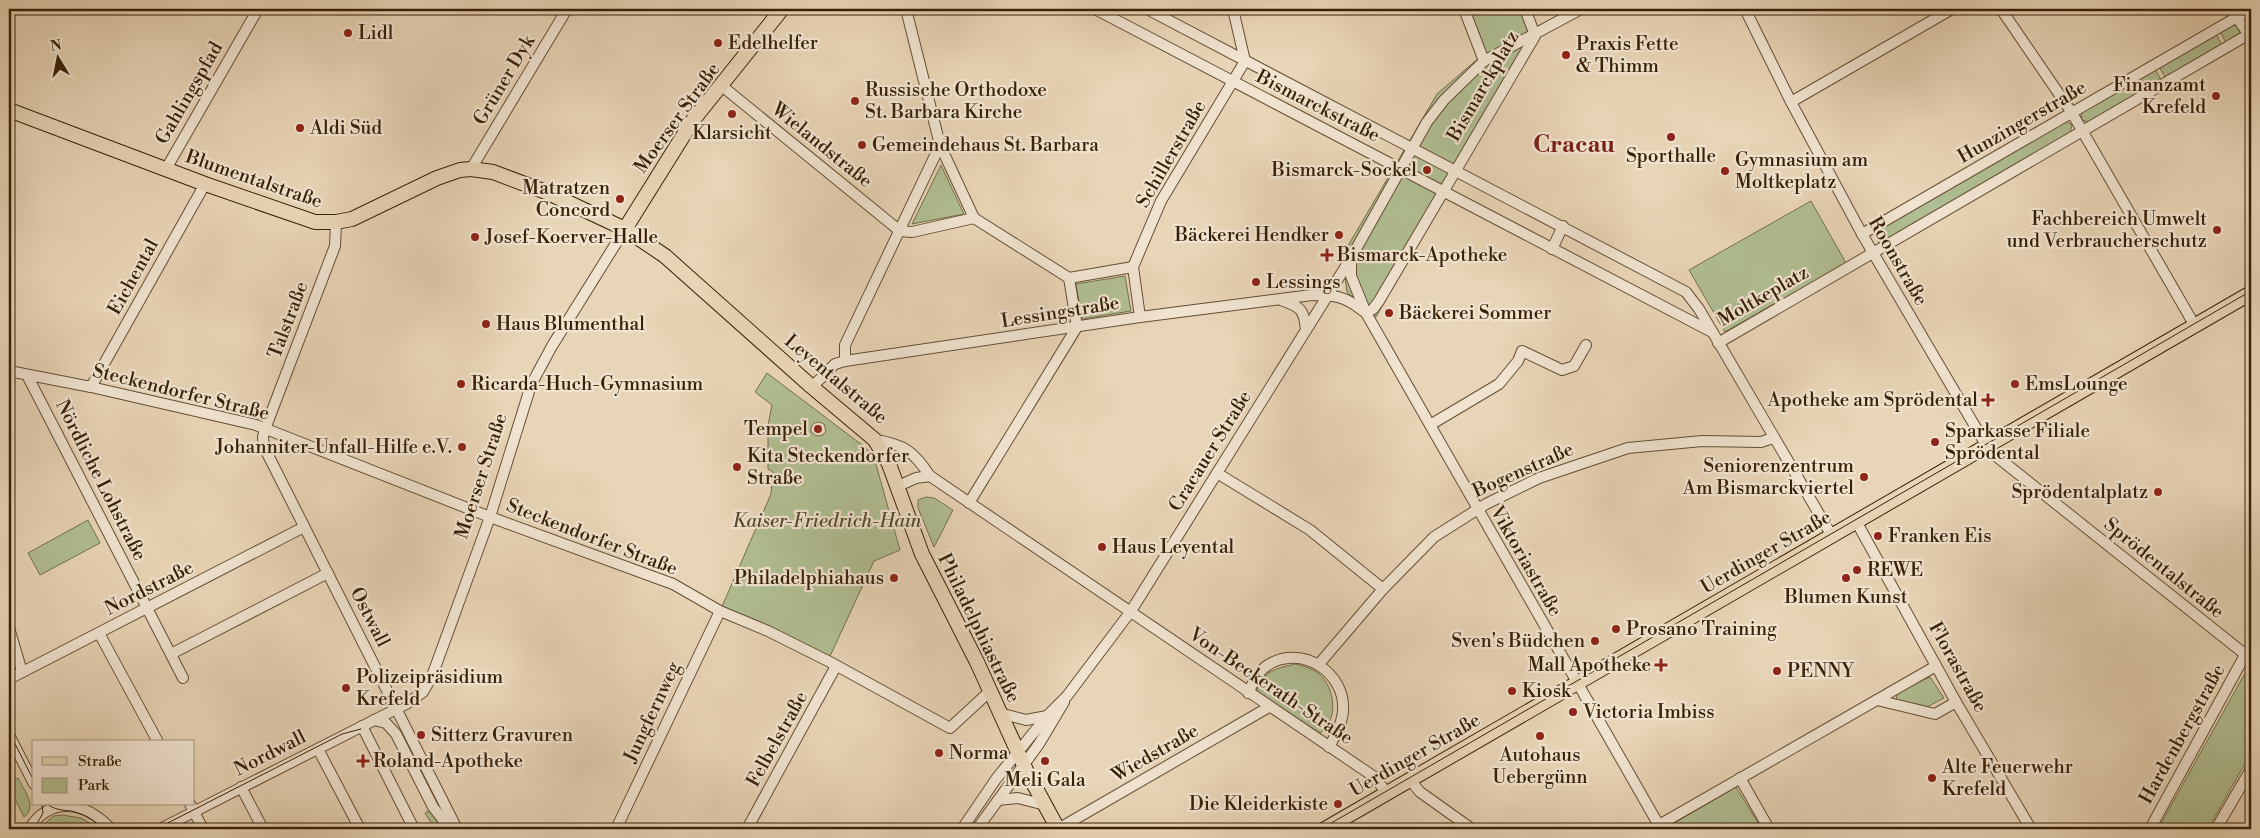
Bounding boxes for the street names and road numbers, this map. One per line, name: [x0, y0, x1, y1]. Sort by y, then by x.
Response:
street label: Bismarckplatz: [1441, 26, 1524, 146]
street label: Grüner Dyk: [468, 30, 541, 129]
street label: Gahlingspfad: [150, 37, 228, 149]
street label: Moerser Straße: [629, 58, 725, 178]
street label: Bismarckstraße: [1251, 64, 1384, 147]
street label: Hunzingerstraße: [1953, 75, 2091, 169]
street label: Wielandstraße: [766, 96, 877, 193]
street label: Schillerstraße: [1131, 96, 1211, 212]
street label: Blumentalstraße: [182, 144, 325, 214]
street label: Roonstraße: [1863, 212, 1933, 310]
street label: Eichental: [102, 234, 164, 319]
street label: Moltkeplatz: [1713, 260, 1813, 332]
street label: Talstraße: [262, 278, 314, 362]
street label: Lessingstraße: [999, 291, 1121, 333]
street label: Leyentalstraße: [779, 329, 893, 429]
street label: Steckendorfer Straße: [90, 358, 272, 426]
street label: Cracauer Straße: [1163, 386, 1257, 516]
street label: Nördliche Lohstraße: [50, 396, 152, 564]
street label: Moerser Straße: [449, 410, 513, 542]
street label: Bogenstraße: [1468, 437, 1577, 503]
street label: Steckendorfer Straße: [503, 493, 681, 581]
street label: Viktoriastraße: [1484, 501, 1567, 620]
street label: Uerdinger Straße: [1696, 505, 1836, 599]
street label: Sprödentalstraße: [2099, 512, 2229, 624]
street label: Philadelphiastraße: [932, 549, 1026, 707]
street label: Nordstraße: [100, 555, 198, 621]
street label: Ostwall: [345, 583, 395, 651]
street label: Florastraße: [1923, 618, 1993, 716]
street label: Von-Beckerath-Straße: [1183, 622, 1358, 750]
street label: Jungfernweg: [618, 658, 686, 767]
street label: Hardenbergstraße: [2134, 660, 2230, 808]
street label: Felbelstraße: [741, 687, 813, 791]
street label: Uerdinger Straße: [1345, 708, 1485, 802]
street label: Wiedstraße: [1106, 719, 1203, 788]
street label: Nordwall: [230, 724, 310, 781]

